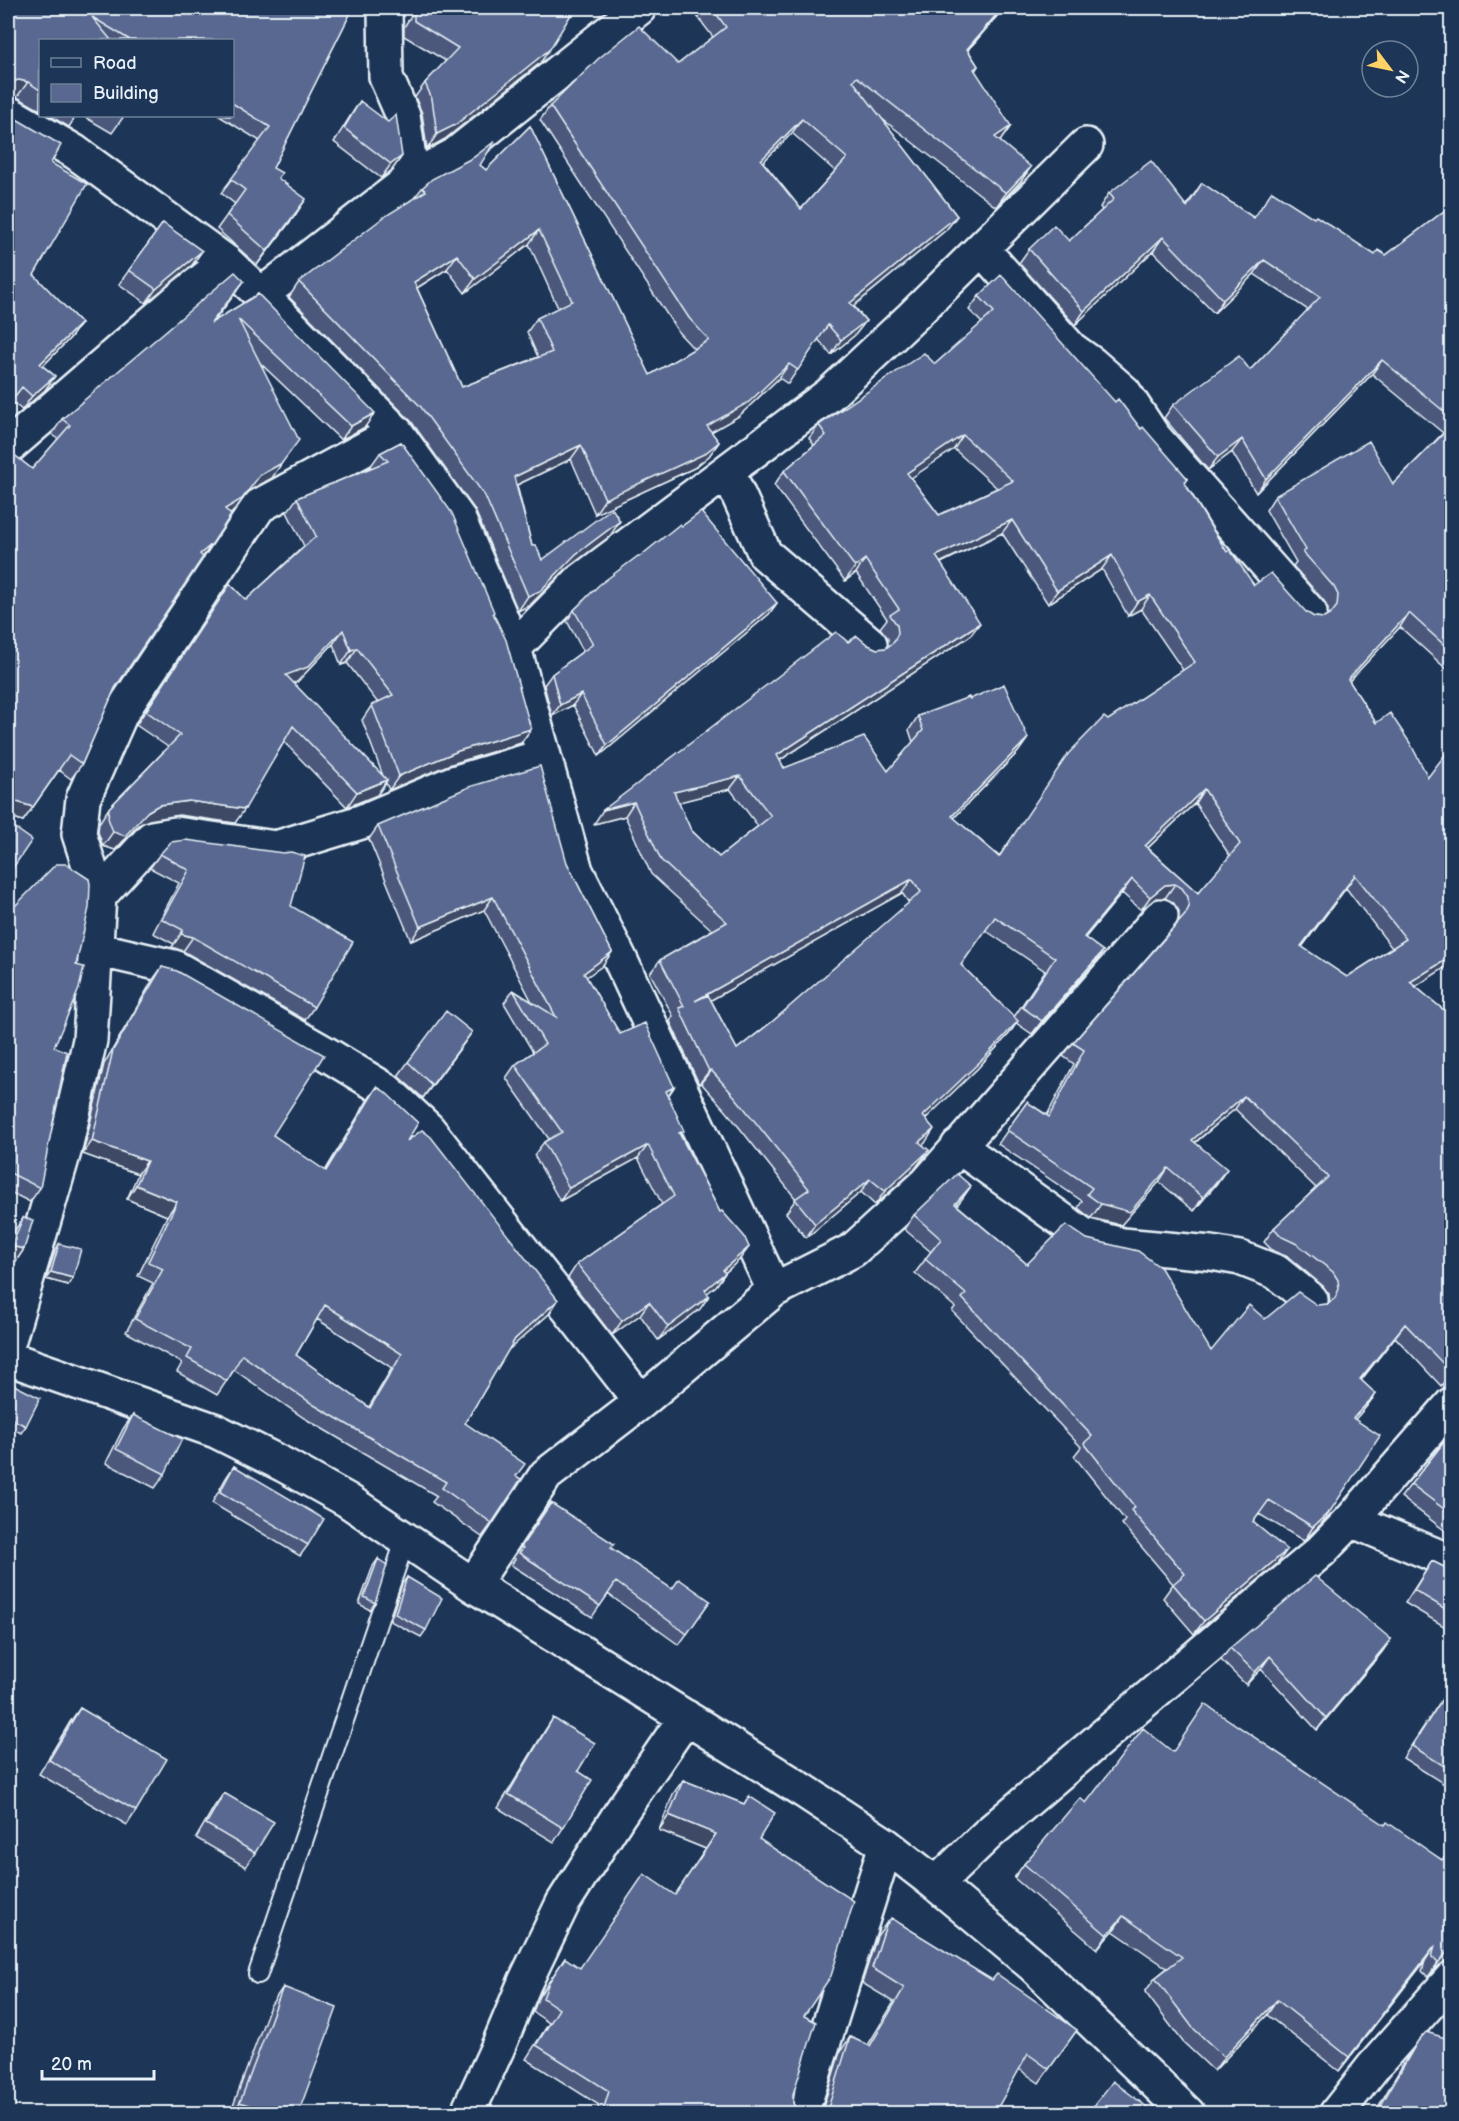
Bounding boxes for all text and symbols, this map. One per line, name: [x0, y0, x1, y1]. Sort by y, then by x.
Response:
legend: [39, 39, 234, 117]
north arrow: [1360, 39, 1420, 99]
text: Road: [93, 53, 137, 74]
text: N: [1390, 66, 1413, 86]
text: Building: [93, 83, 159, 104]
scale bar: [42, 2043, 154, 2081]
text: 20 m: [51, 2054, 92, 2075]

